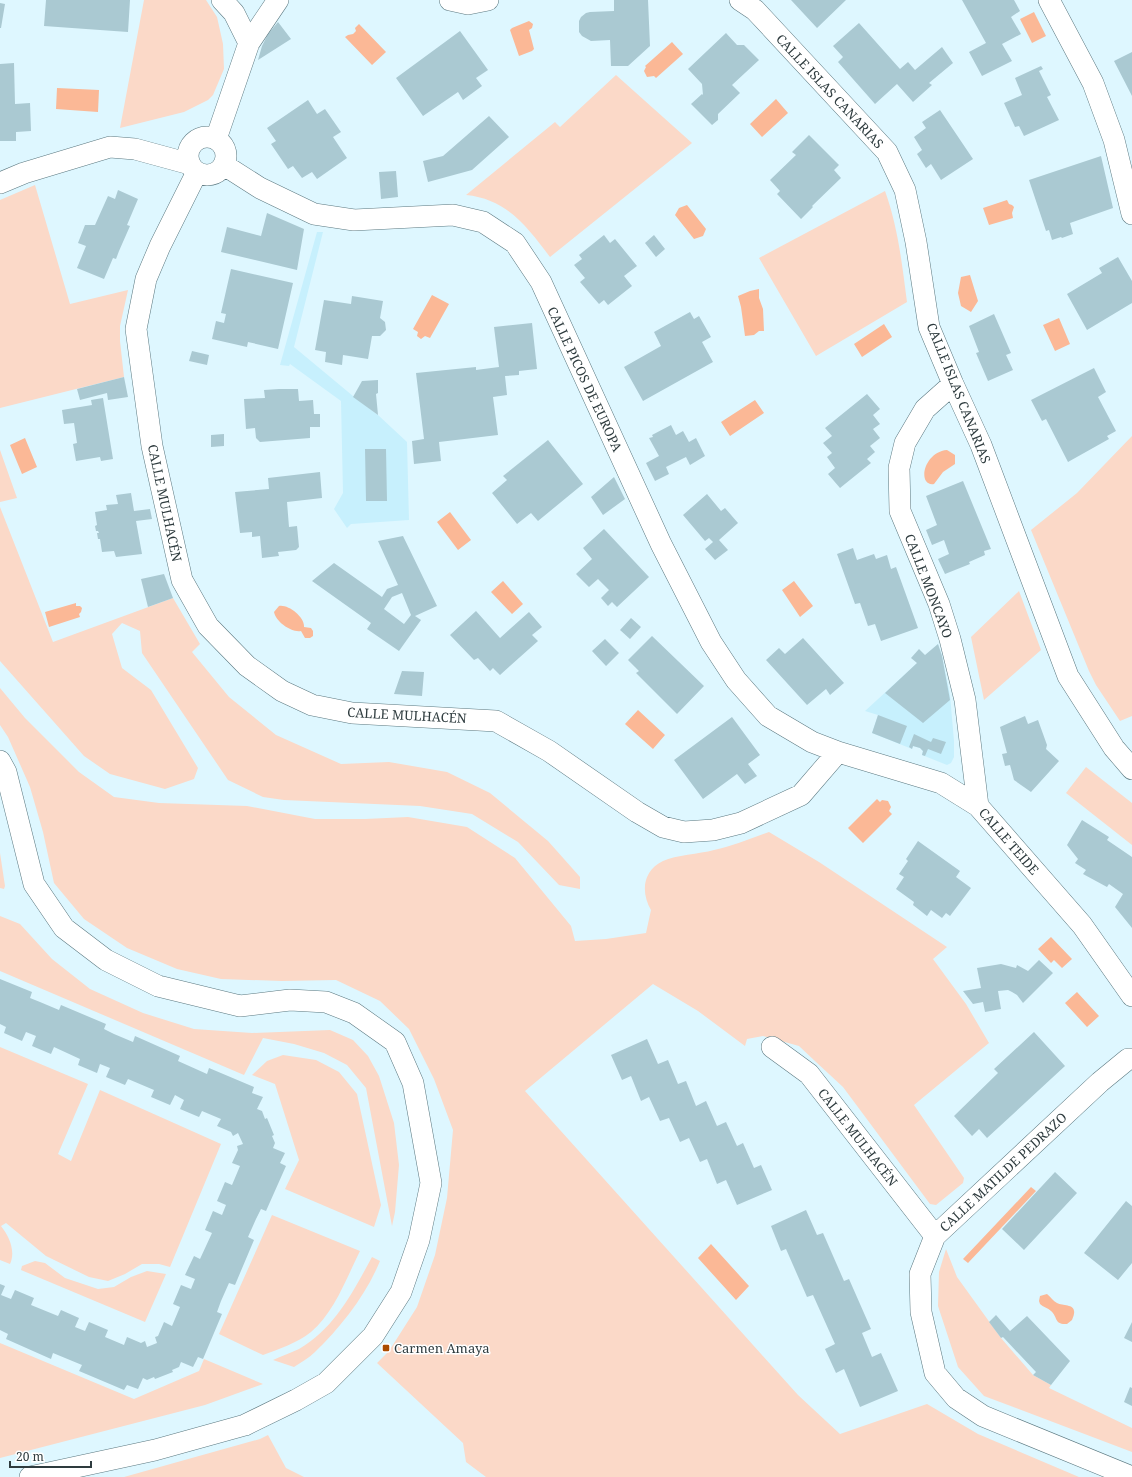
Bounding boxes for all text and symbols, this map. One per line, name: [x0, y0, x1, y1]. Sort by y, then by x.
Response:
street label: CALLE ISLAS CANARIAS: [772, 30, 888, 152]
street label: CALLE PICOS DE EUROPA: [543, 304, 627, 455]
street label: CALLE ISLAS CANARIAS: [923, 320, 995, 466]
street label: CALLE MULHACÉN: [144, 443, 186, 563]
street label: CALLE MONCAYO: [901, 531, 957, 641]
street label: CALLE MULHACÉN: [347, 703, 467, 727]
street label: CALLE TEIDE: [975, 804, 1043, 878]
street label: CALLE MULHACÉN: [814, 1084, 902, 1190]
street label: CALLE MATILDE PEDRAZO: [936, 1108, 1070, 1236]
place label: Carmen Amaya: [394, 1339, 490, 1357]
marker: Carmen Amaya: [381, 1343, 391, 1353]
scale bar: [10, 1443, 91, 1469]
text: 20 m: [16, 1448, 44, 1465]

